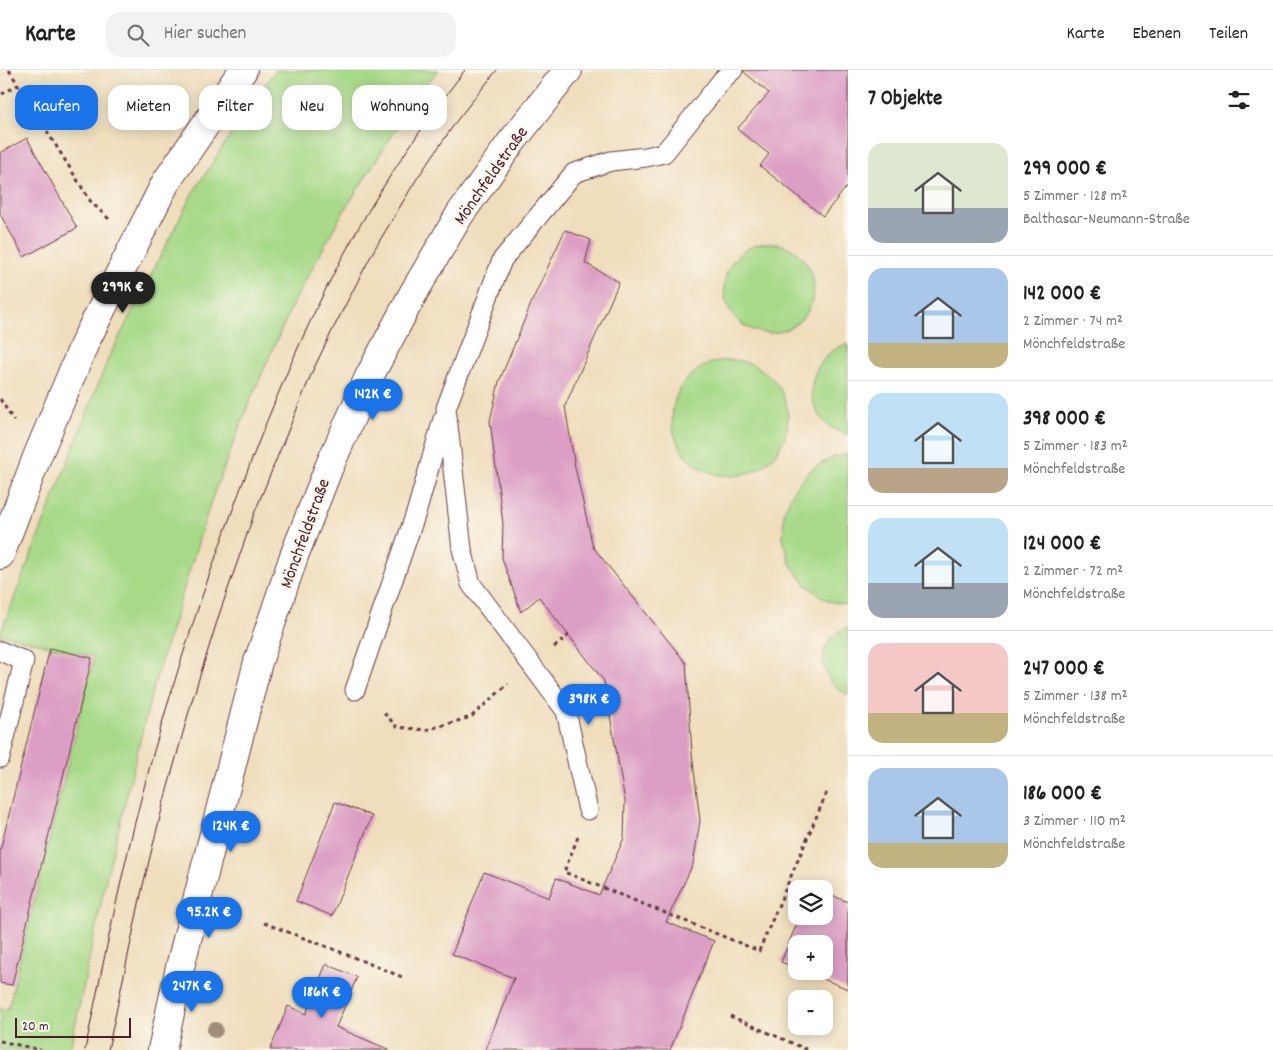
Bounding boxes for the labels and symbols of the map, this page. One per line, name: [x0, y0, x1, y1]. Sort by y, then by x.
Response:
street label: Mönchfeldstraße: [449, 122, 535, 231]
pin: 299K €: [82, 272, 164, 314]
pin: 142K €: [332, 378, 414, 421]
street label: Mönchfeldstraße: [275, 475, 338, 592]
pin: 398K €: [548, 684, 630, 726]
pin: 124K €: [190, 810, 272, 853]
pin: 95.2K €: [163, 896, 255, 939]
pin: 247K €: [151, 970, 233, 1013]
pin: 186K €: [281, 976, 363, 1019]
scale bar: [15, 1015, 131, 1038]

